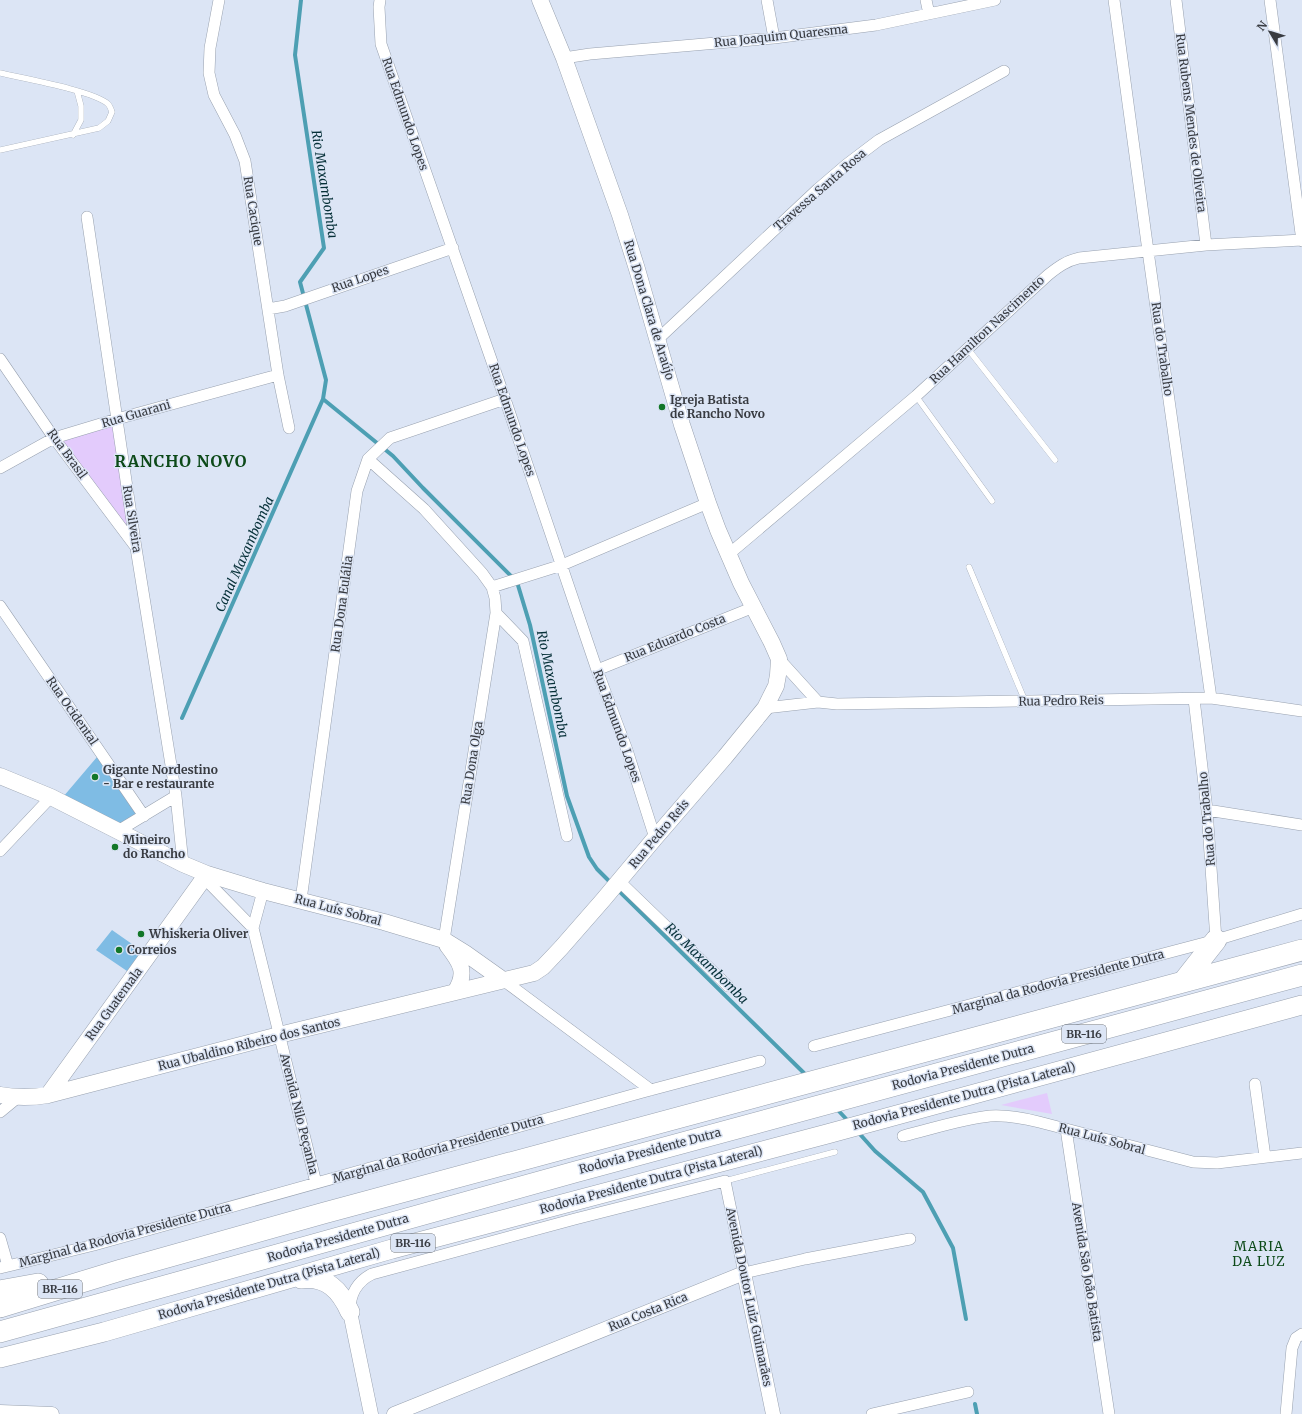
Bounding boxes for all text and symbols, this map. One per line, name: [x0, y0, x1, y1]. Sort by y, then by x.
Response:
north arrow: [1250, 12, 1290, 52]
text: N: [1254, 18, 1270, 34]
street label: Rua Joaquim Quaresma: [713, 21, 849, 50]
street label: Rua Rubens Mendes de Oliveira: [1173, 33, 1210, 214]
street label: Rua Edmundo Lopes: [379, 55, 432, 173]
water label: Rio Maxambomba: [308, 129, 341, 239]
street label: Travessa Santa Rosa: [770, 145, 869, 234]
street label: Rua Cacique: [241, 175, 266, 247]
street label: Rua Dona Clara de Araújo: [621, 238, 678, 382]
street label: Rua Lopes: [329, 262, 391, 295]
street label: Rua Hamilton Nascimento: [926, 273, 1047, 387]
street label: Rua do Trabalho: [1148, 301, 1176, 397]
street label: Rua Edmundo Lopes: [486, 361, 539, 479]
place label: Igreja Batista de Rancho Novo: [670, 392, 765, 421]
street label: Rua Guarani: [100, 396, 172, 431]
marker: Igreja Batista de Rancho Novo: [657, 402, 667, 412]
street label: Rua Brasil: [44, 426, 91, 482]
district label: RANCHO NOVO: [114, 451, 248, 471]
street label: Rua Silveira: [120, 484, 145, 554]
water label: Canal Maxambomba: [211, 494, 278, 615]
street label: Rua Dona Eulália: [327, 554, 356, 653]
street label: Rua Eduardo Costa: [622, 610, 728, 665]
water label: Rio Maxambomba: [533, 629, 572, 739]
street label: Rua Edmundo Lopes: [590, 667, 645, 784]
street label: Rua Ocidental: [43, 674, 102, 748]
street label: Rua Pedro Reis: [1018, 692, 1104, 709]
street label: Rua Dona Olga: [458, 720, 486, 806]
place label: Gigante Nordestino - Bar e restaurante: [103, 762, 218, 791]
street label: Rua do Trabalho: [1195, 771, 1218, 867]
marker: Gigante Nordestino - Bar e restaurante: [90, 772, 100, 782]
street label: Rua Pedro Reis: [625, 796, 692, 871]
place label: Mineiro do Rancho: [123, 832, 185, 861]
marker: Mineiro do Rancho: [110, 842, 120, 852]
street label: Rua Luís Sobral: [293, 891, 383, 928]
water label: Rio Maxambomba: [661, 919, 752, 1008]
place label: Whiskeria Oliver: [148, 926, 249, 941]
marker: Whiskeria Oliver: [136, 929, 146, 939]
place label: Correios: [127, 942, 177, 957]
marker: Correios: [114, 945, 124, 955]
street label: Marginal da Rodovia Presidente Dutra: [950, 946, 1166, 1017]
street label: Rua Guatemala: [82, 964, 146, 1043]
street label: Rua Ubaldino Ribeiro dos Santos: [156, 1014, 342, 1073]
road number: BR-116: [1062, 1025, 1106, 1043]
street label: Rodovia Presidente Dutra: [890, 1040, 1036, 1093]
street label: Avenida Nilo Peçanha: [277, 1051, 322, 1177]
street label: Rodovia Presidente Dutra (Pista Lateral): [851, 1058, 1077, 1133]
street label: Marginal da Rodovia Presidente Dutra: [331, 1111, 546, 1186]
street label: Rua Luís Sobral: [1057, 1120, 1147, 1157]
street label: Rodovia Presidente Dutra: [577, 1124, 723, 1177]
street label: Rodovia Presidente Dutra (Pista Lateral): [538, 1142, 764, 1217]
street label: Marginal da Rodovia Presidente Dutra: [17, 1199, 233, 1270]
street label: Avenida São João Batista: [1069, 1200, 1106, 1343]
street label: Avenida Doutor Luiz Guimarães: [723, 1205, 776, 1388]
street label: Rodovia Presidente Dutra: [265, 1210, 411, 1265]
road number: BR-116: [391, 1234, 435, 1252]
district label: MARIA DA LUZ: [1232, 1238, 1286, 1270]
street label: Rodovia Presidente Dutra (Pista Lateral): [156, 1245, 382, 1322]
road number: BR-116: [38, 1280, 82, 1298]
street label: Rua Costa Rica: [606, 1289, 690, 1334]

